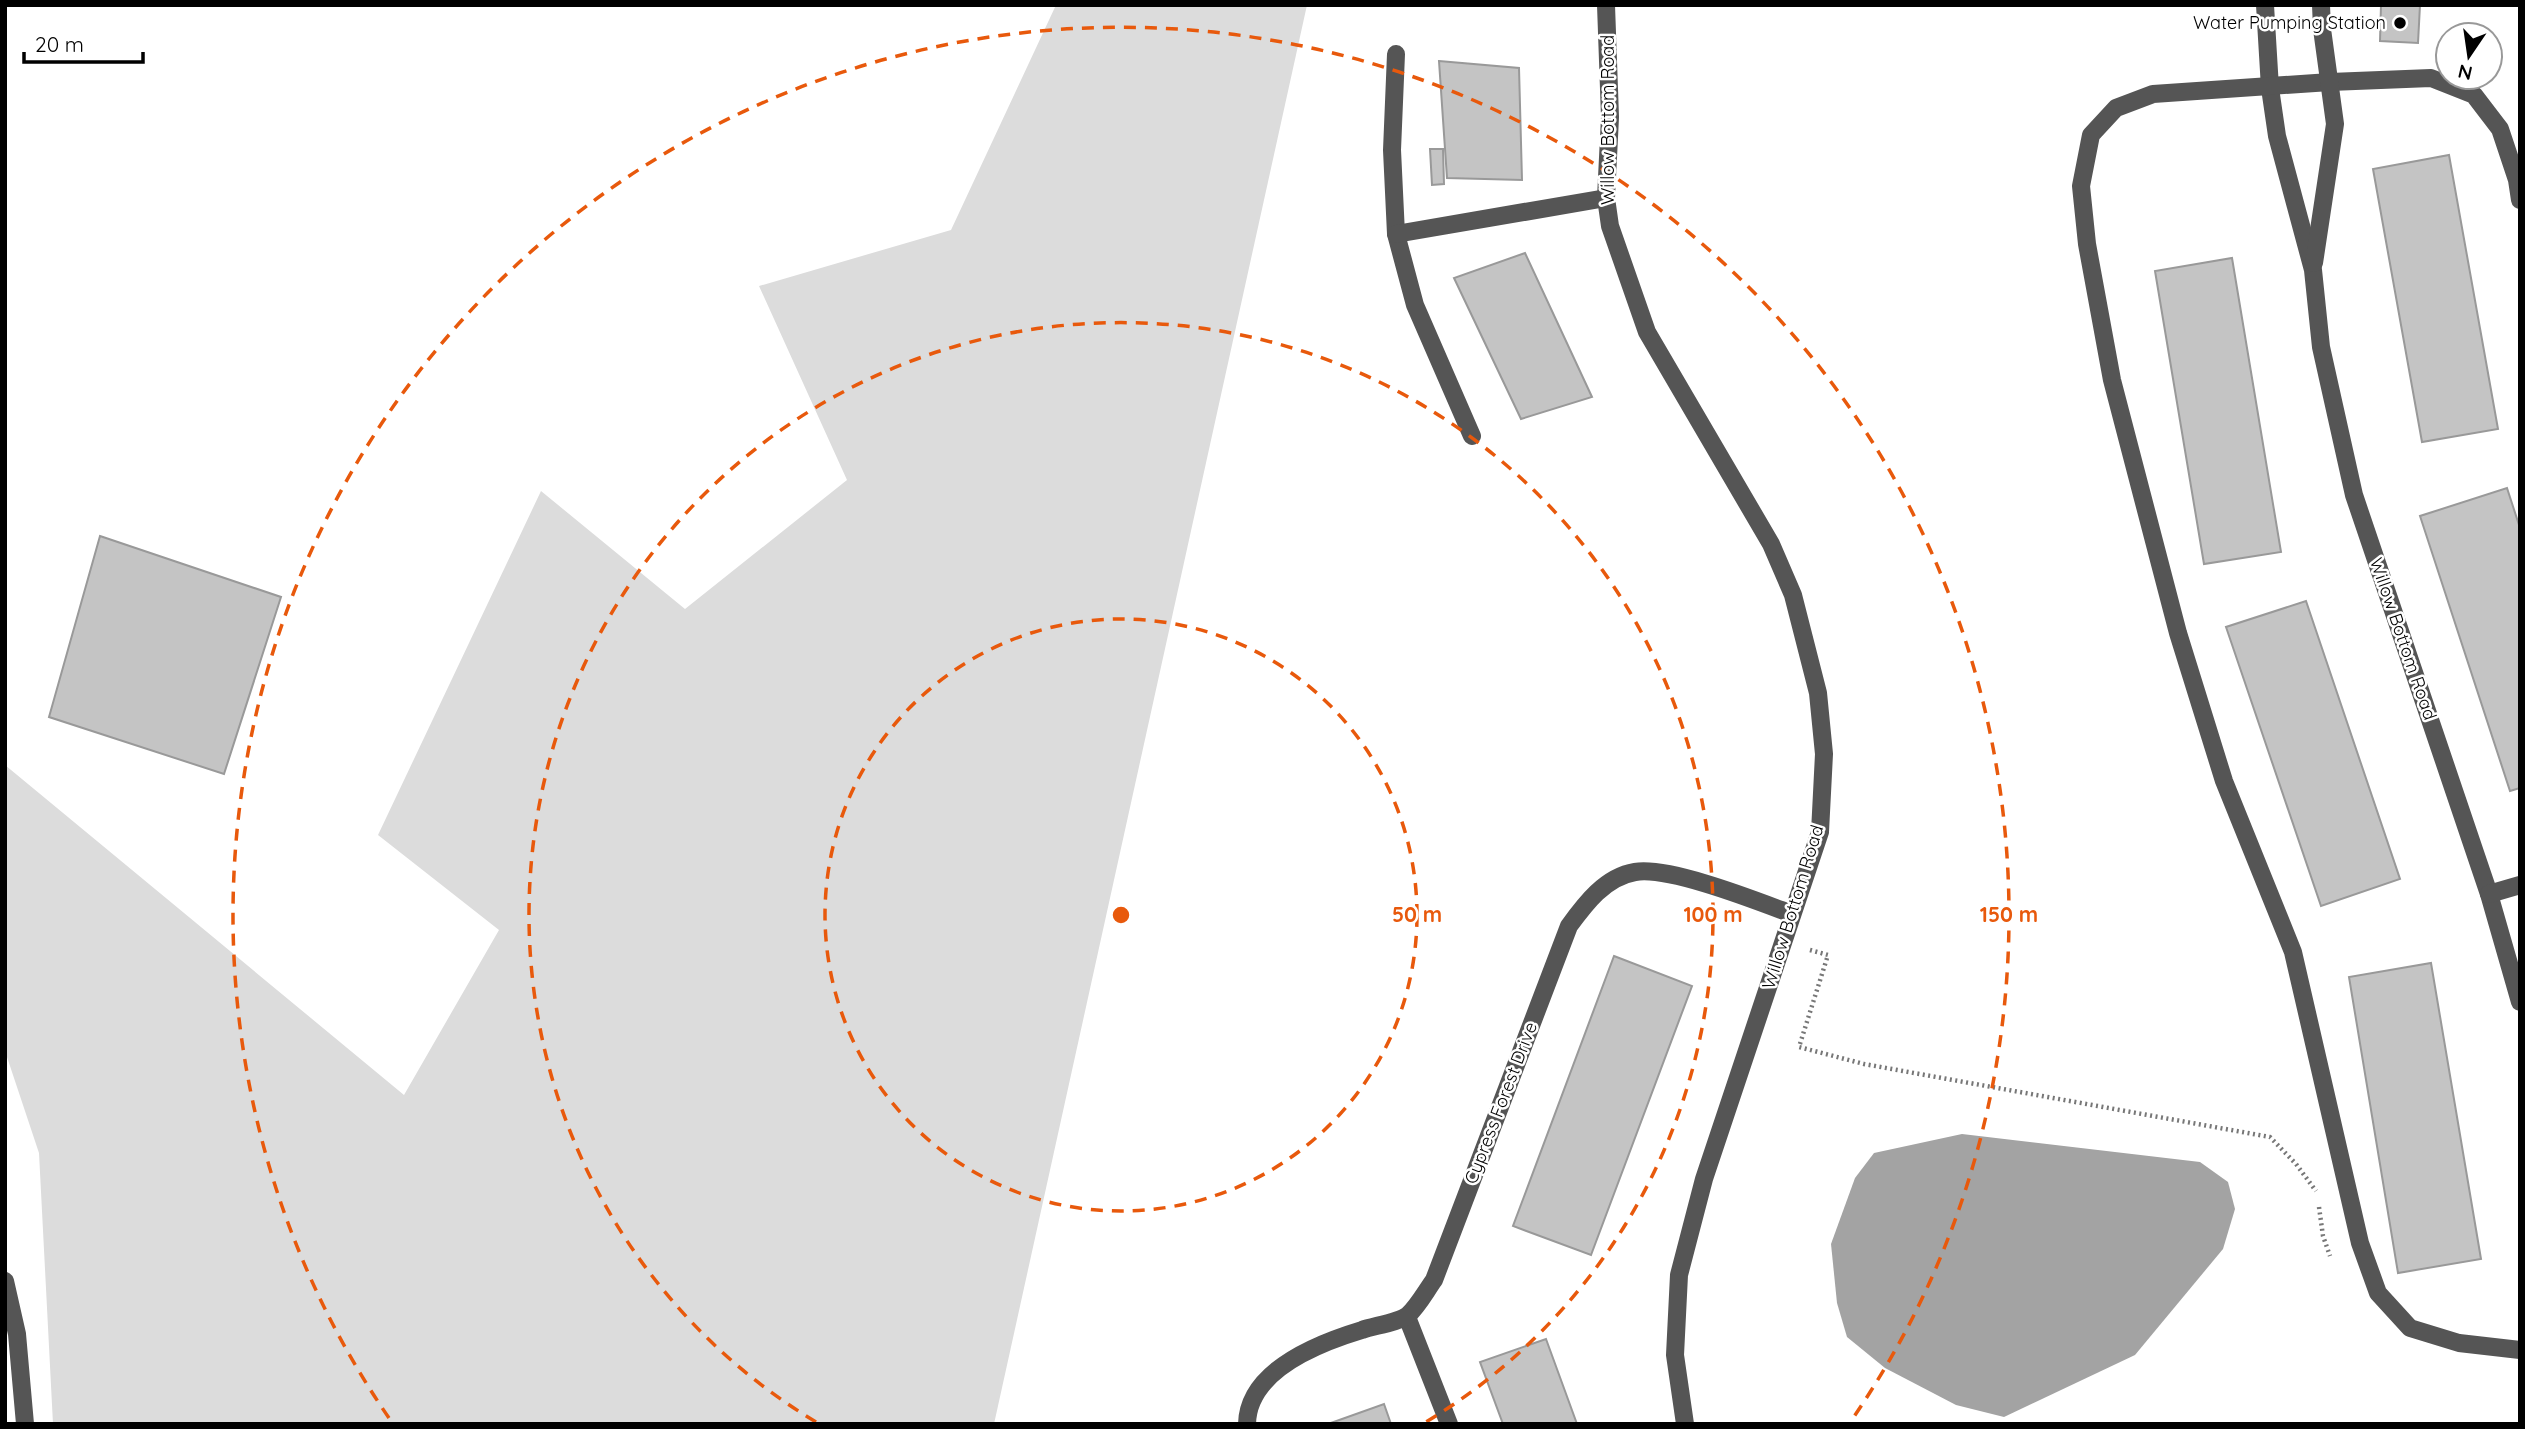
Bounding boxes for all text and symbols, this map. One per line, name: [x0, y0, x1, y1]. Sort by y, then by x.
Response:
place label: Water Pumping Station: [2193, 11, 2386, 34]
marker: Water Pumping Station: [2392, 15, 2408, 31]
scale bar: [24, 21, 144, 65]
north arrow: [2434, 21, 2504, 91]
text: 20 m: [35, 31, 84, 57]
street label: Willow Bottom Road: [1596, 35, 1619, 205]
text: N: [2456, 59, 2475, 86]
street label: Willow Bottom Road: [2365, 555, 2442, 723]
street label: Willow Bottom Road: [1757, 822, 1828, 992]
text: 50 m: [1392, 901, 1442, 927]
text: 100 m: [1683, 901, 1743, 927]
text: 150 m: [1980, 901, 2038, 927]
centre of rings: [1109, 903, 1133, 927]
street label: Cypress Forest Drive: [1459, 1019, 1542, 1187]

